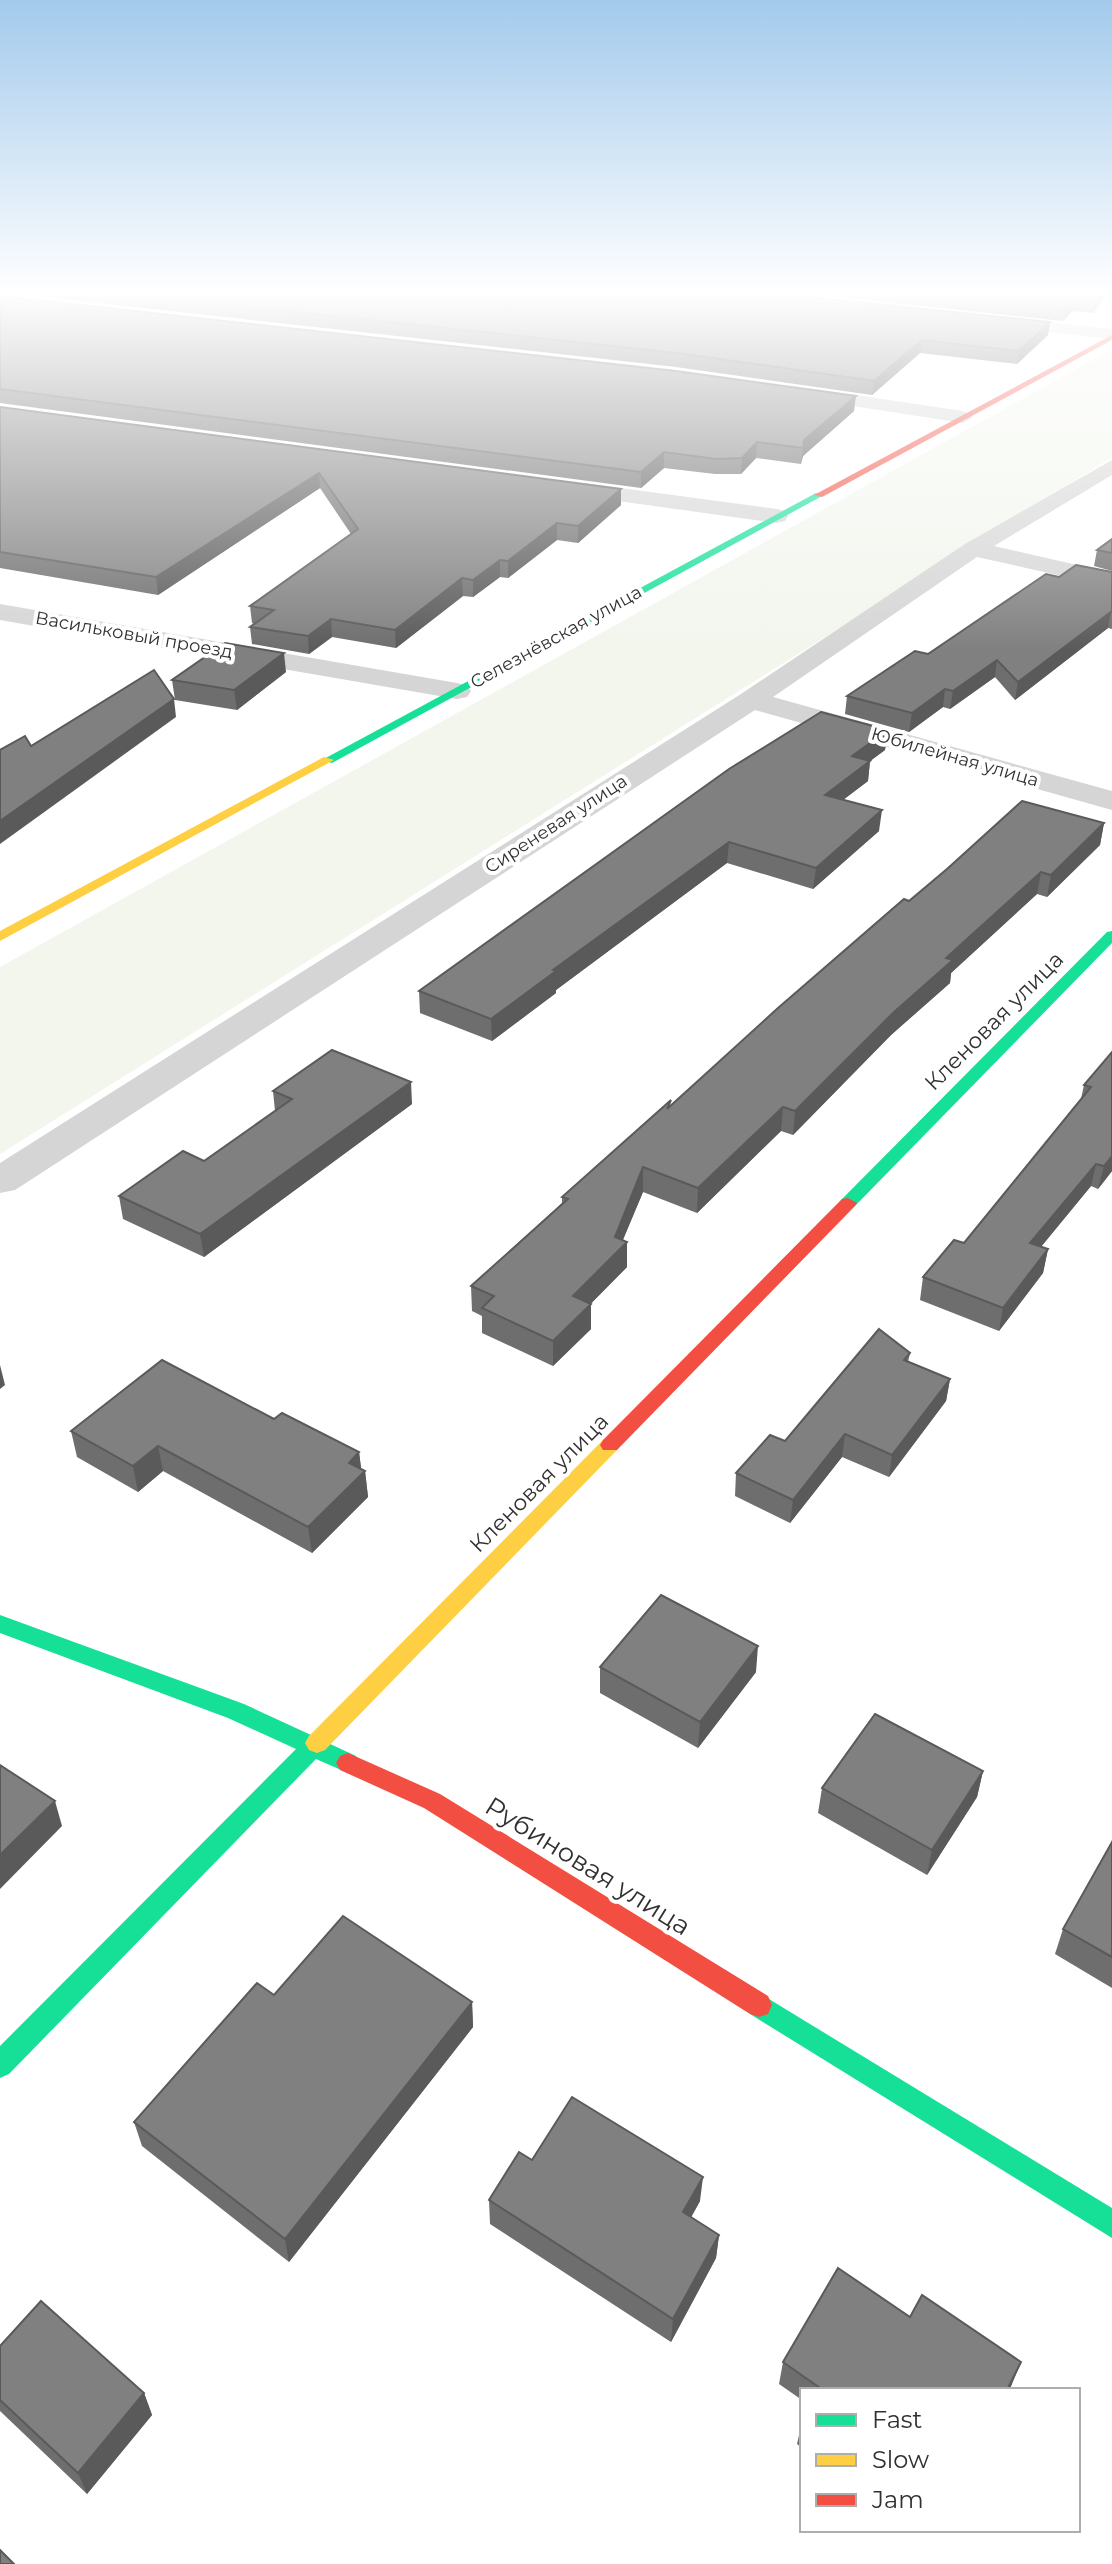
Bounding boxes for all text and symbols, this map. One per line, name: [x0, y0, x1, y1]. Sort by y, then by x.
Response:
street label: Селезнёвская улица: [466, 581, 646, 693]
street label: Васильковый проезд: [34, 607, 235, 663]
street label: Юбилейная улица: [869, 723, 1041, 791]
street label: Сиреневая улица: [481, 770, 631, 878]
street label: Кленовая улица: [919, 946, 1069, 1096]
street label: Кленовая улица: [464, 1408, 614, 1558]
street label: Рубиновая улица: [479, 1790, 697, 1942]
legend: [800, 2388, 1080, 2532]
text: Fast: [872, 2405, 923, 2434]
text: Slow: [872, 2445, 929, 2474]
text: Jam: [871, 2485, 924, 2514]

